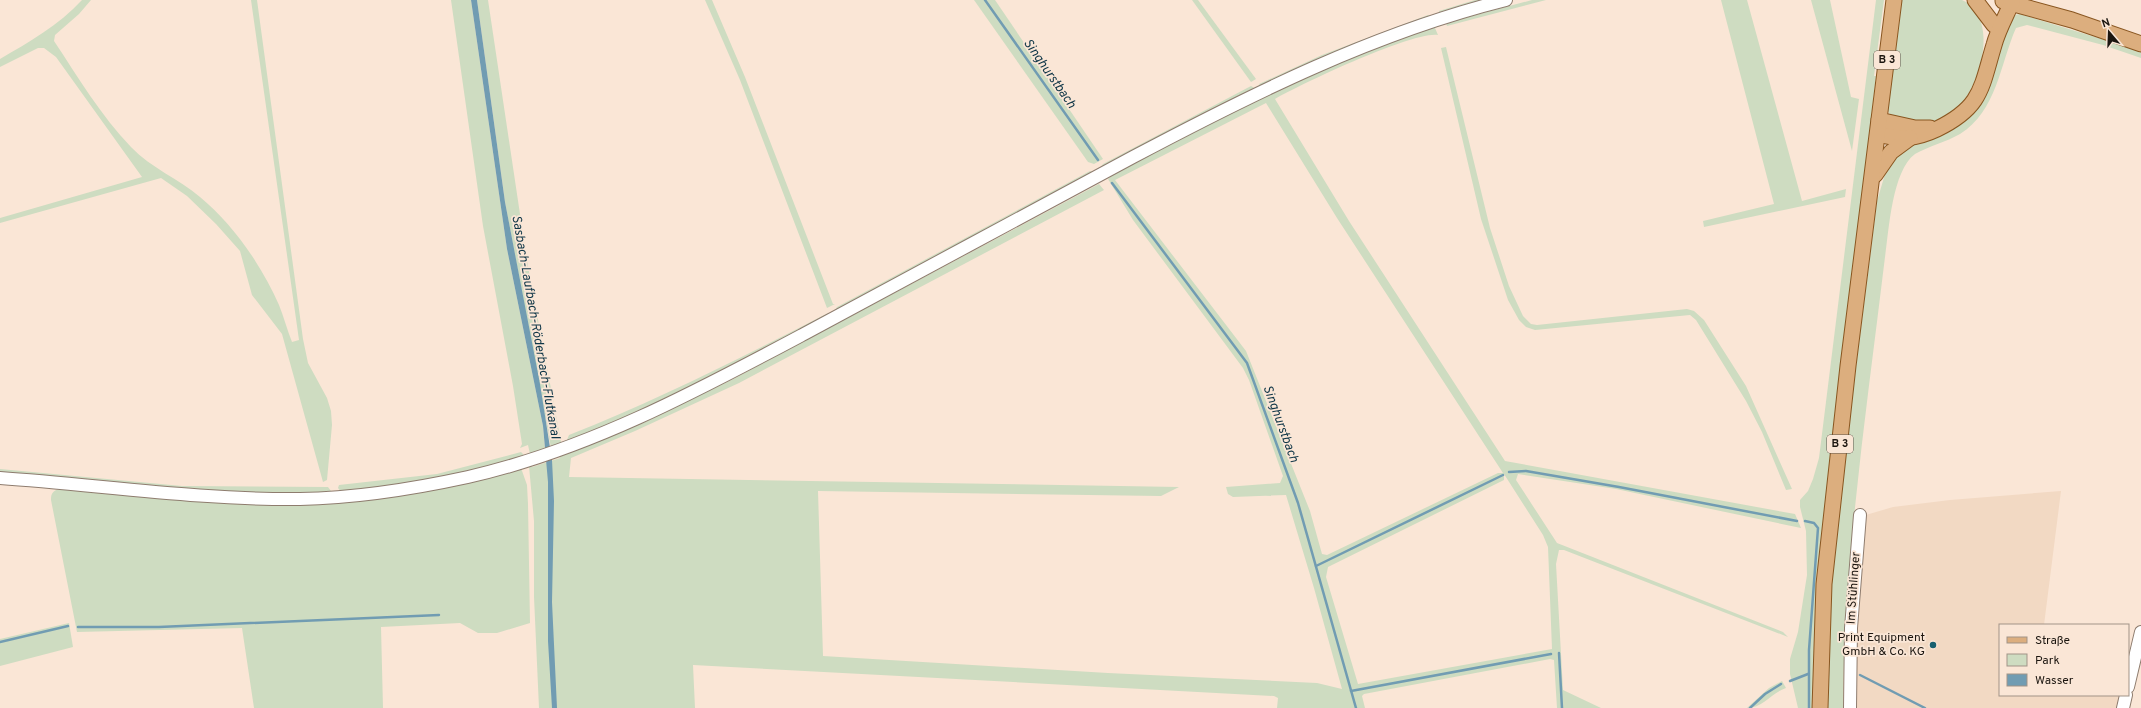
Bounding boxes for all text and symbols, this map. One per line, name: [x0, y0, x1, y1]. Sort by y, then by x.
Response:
north arrow: [2089, 12, 2129, 52]
text: N: [2100, 16, 2112, 31]
water label: Singhurstbach: [1019, 36, 1079, 112]
road number: B 3: [1874, 51, 1900, 69]
water label: Sasbach-Laufbach-Röderbach-Flutkanal: [507, 214, 563, 441]
water label: Singhurstbach: [1259, 383, 1301, 465]
road number: B 3: [1827, 435, 1853, 453]
street label: Im Stühlinger: [1843, 551, 1865, 625]
legend: [1999, 624, 2129, 696]
place label: Print Equipment GmbH & Co. KG: [1838, 630, 1925, 660]
text: Straße: [2035, 633, 2070, 649]
marker: Print Equipment GmbH & Co. KG: [1928, 640, 1938, 650]
text: Park: [2035, 653, 2060, 669]
text: Wasser: [2035, 673, 2074, 689]

